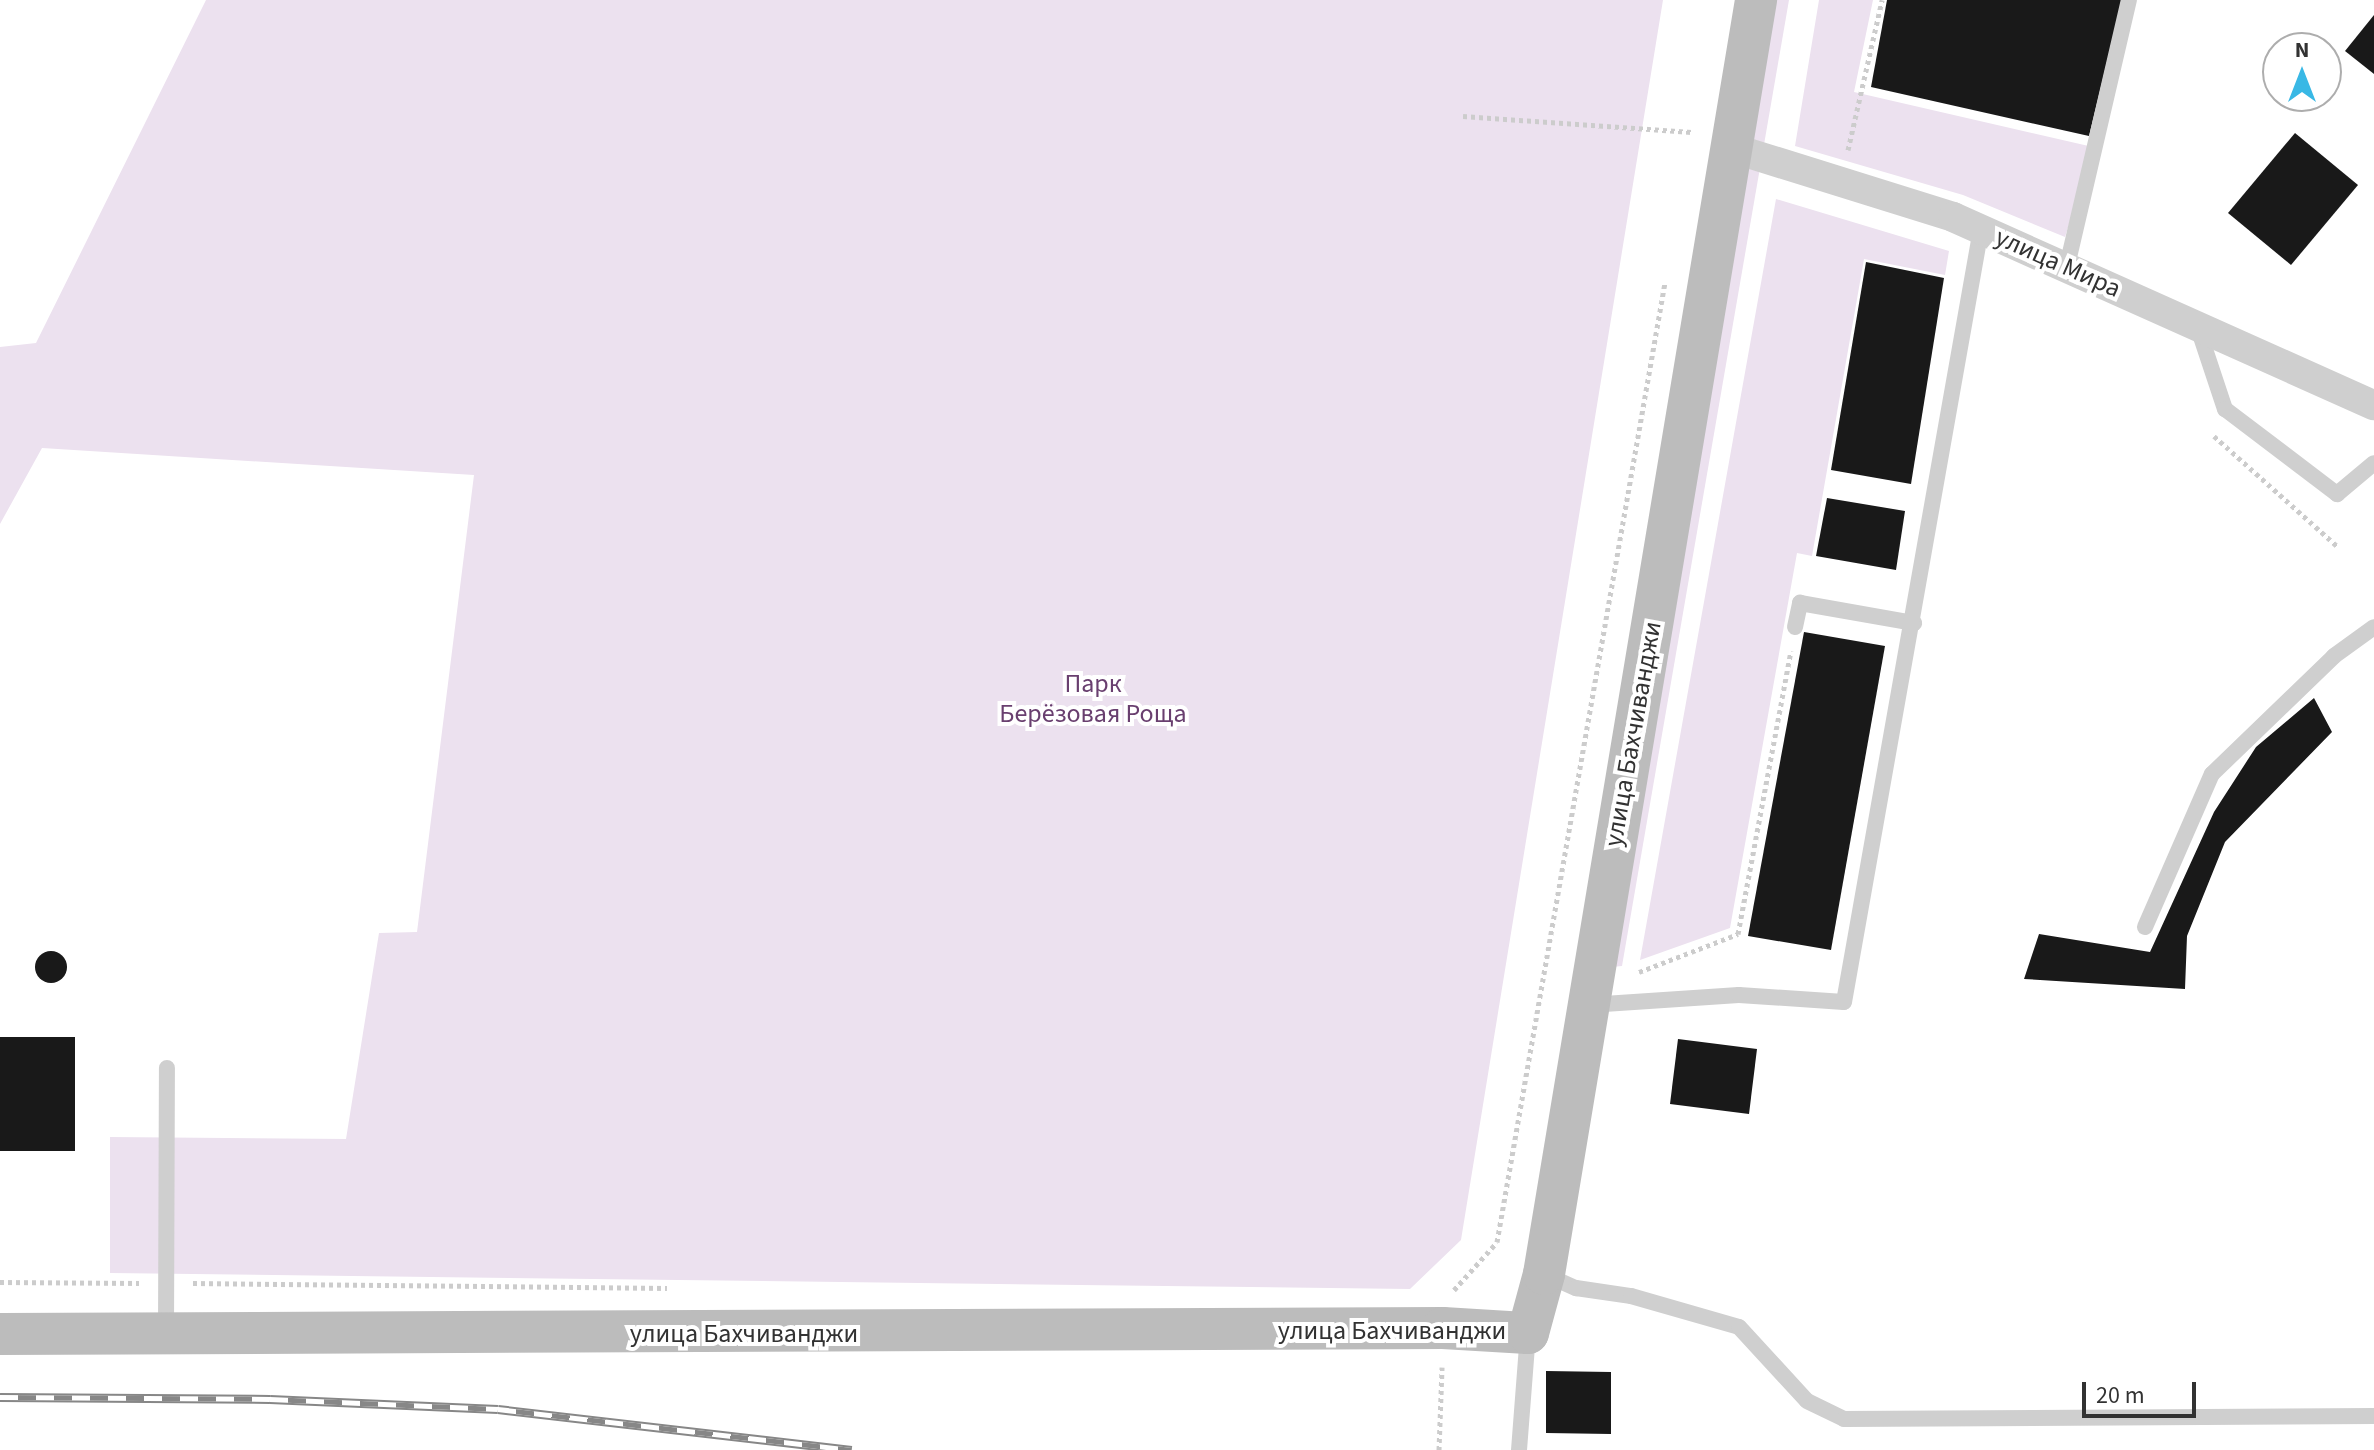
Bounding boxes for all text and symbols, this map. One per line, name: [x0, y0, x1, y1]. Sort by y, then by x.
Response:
north arrow: [2262, 32, 2342, 112]
text: N: [2295, 34, 2309, 66]
street label: улица Мира: [1990, 221, 2126, 305]
street label: улица Бахчиванджи: [1598, 619, 1668, 849]
park label: Парк Берёзовая Роща: [999, 668, 1187, 730]
street label: улица Бахчиванджи: [1278, 1315, 1506, 1347]
street label: улица Бахчиванджи: [630, 1318, 858, 1350]
scale bar: [2086, 1366, 2200, 1416]
text: 20 m: [2096, 1378, 2145, 1413]

